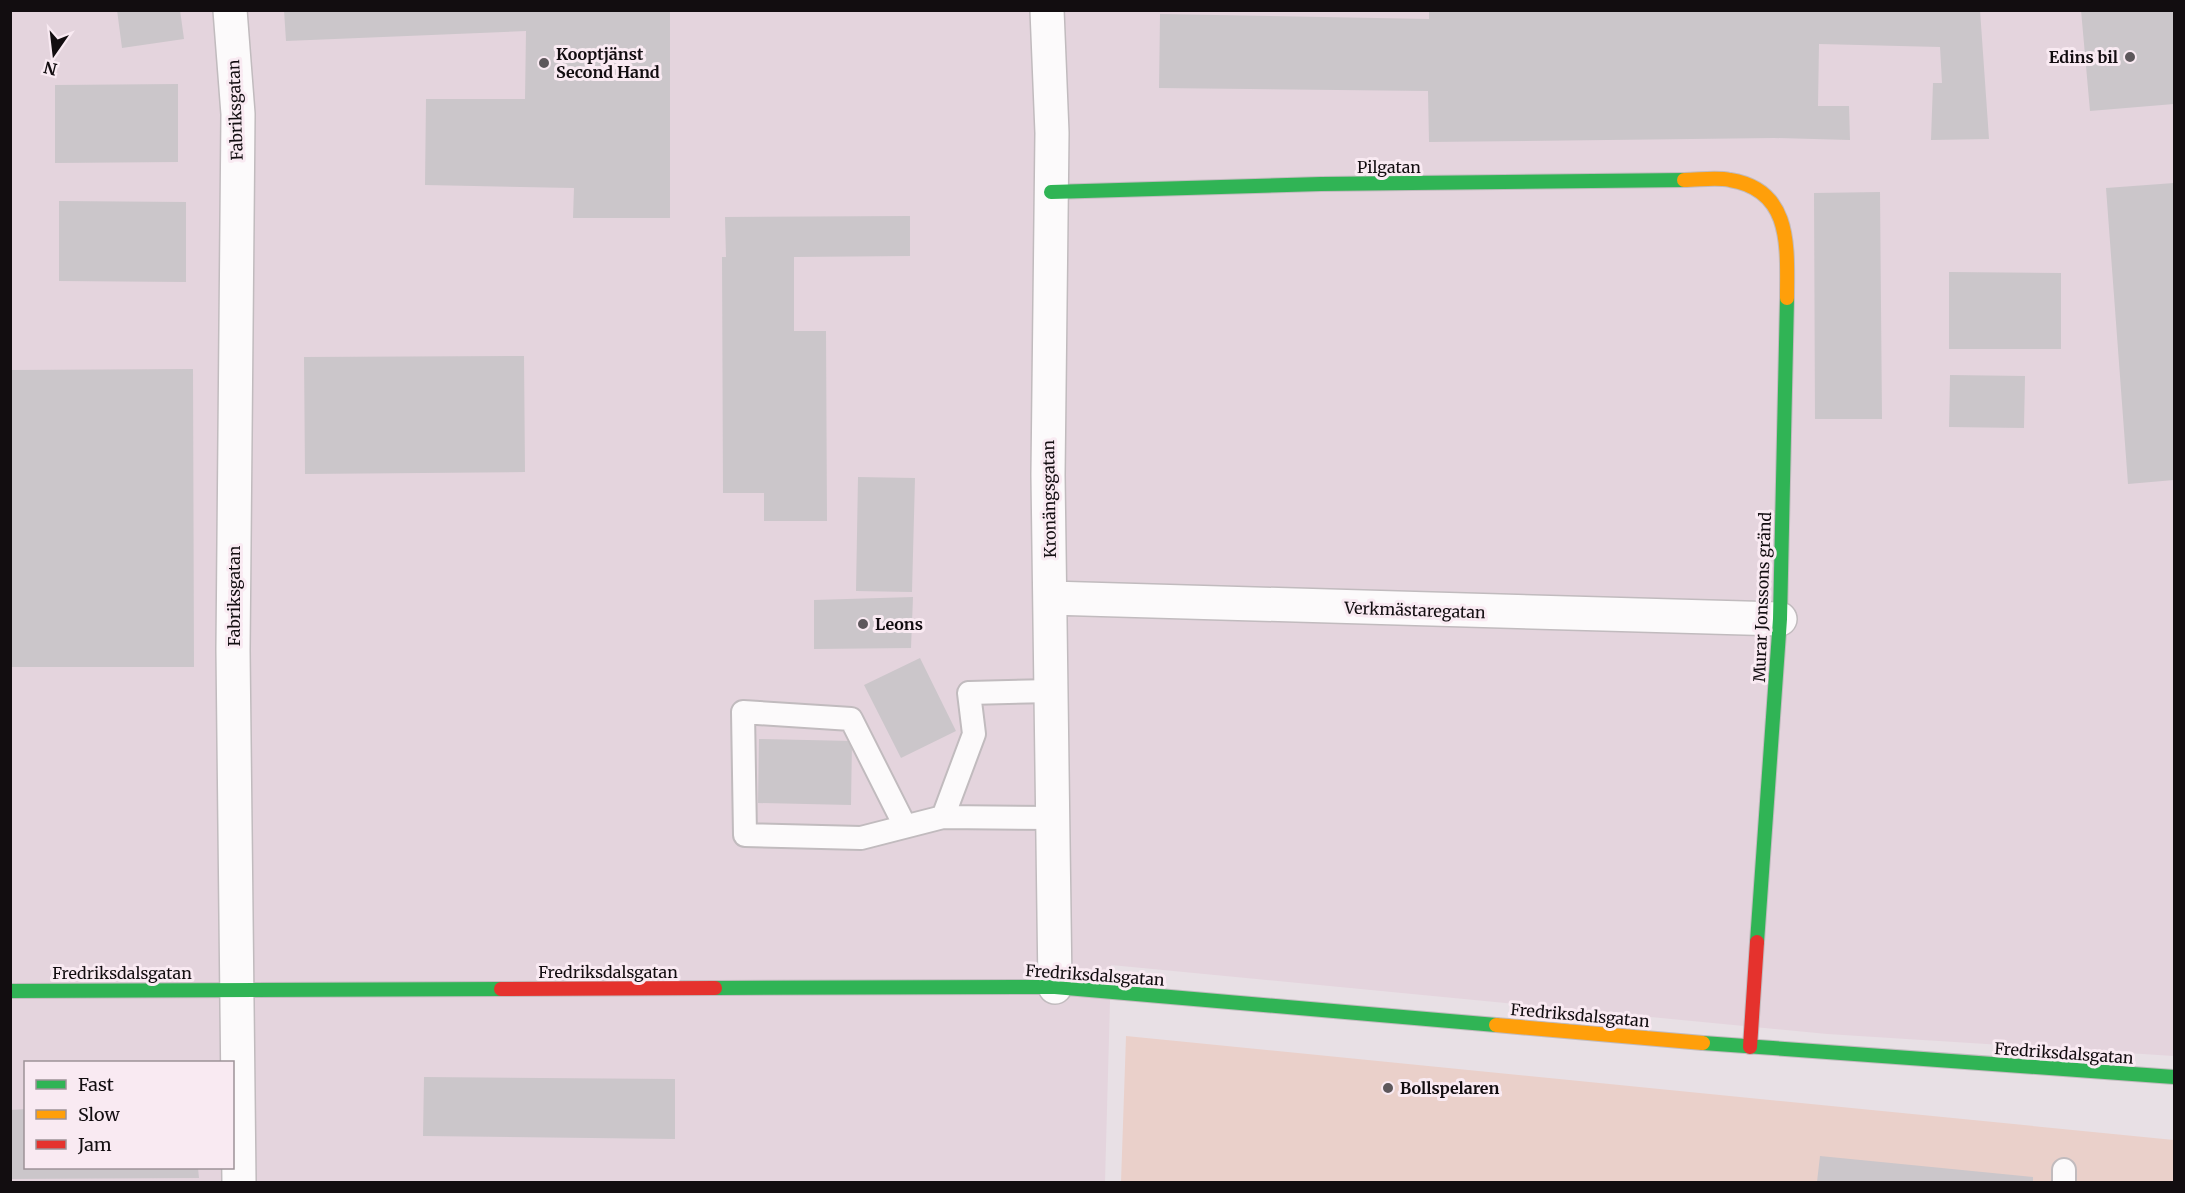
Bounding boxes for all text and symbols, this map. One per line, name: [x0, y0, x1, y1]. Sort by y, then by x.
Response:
north arrow: [24, 24, 84, 84]
place label: Kooptjänst Second Hand: [556, 44, 660, 82]
place label: Edins bil: [2049, 47, 2118, 67]
marker: Edins bil: [2123, 50, 2137, 64]
marker: Kooptjänst Second Hand: [537, 56, 551, 70]
text: N: [41, 57, 59, 80]
street label: Fabriksgatan: [223, 59, 247, 161]
street label: Pilgatan: [1357, 157, 1421, 177]
street label: Kronängsgatan: [1038, 439, 1060, 558]
street label: Murar Jonssons gränd: [1749, 511, 1775, 682]
street label: Fabriksgatan: [224, 545, 244, 646]
street label: Verkmästaregatan: [1343, 598, 1486, 622]
place label: Leons: [875, 614, 923, 634]
marker: Leons: [856, 617, 870, 631]
street label: Fredriksdalsgatan: [1025, 960, 1166, 990]
street label: Fredriksdalsgatan: [538, 962, 678, 982]
street label: Fredriksdalsgatan: [52, 963, 192, 983]
street label: Fredriksdalsgatan: [1510, 999, 1651, 1031]
street label: Fredriksdalsgatan: [1994, 1038, 2135, 1068]
legend: [24, 1061, 234, 1169]
text: Fast: [78, 1073, 114, 1096]
place label: Bollspelaren: [1400, 1078, 1499, 1098]
marker: Bollspelaren: [1381, 1081, 1395, 1095]
text: Slow: [78, 1103, 121, 1126]
text: Jam: [77, 1133, 112, 1156]

